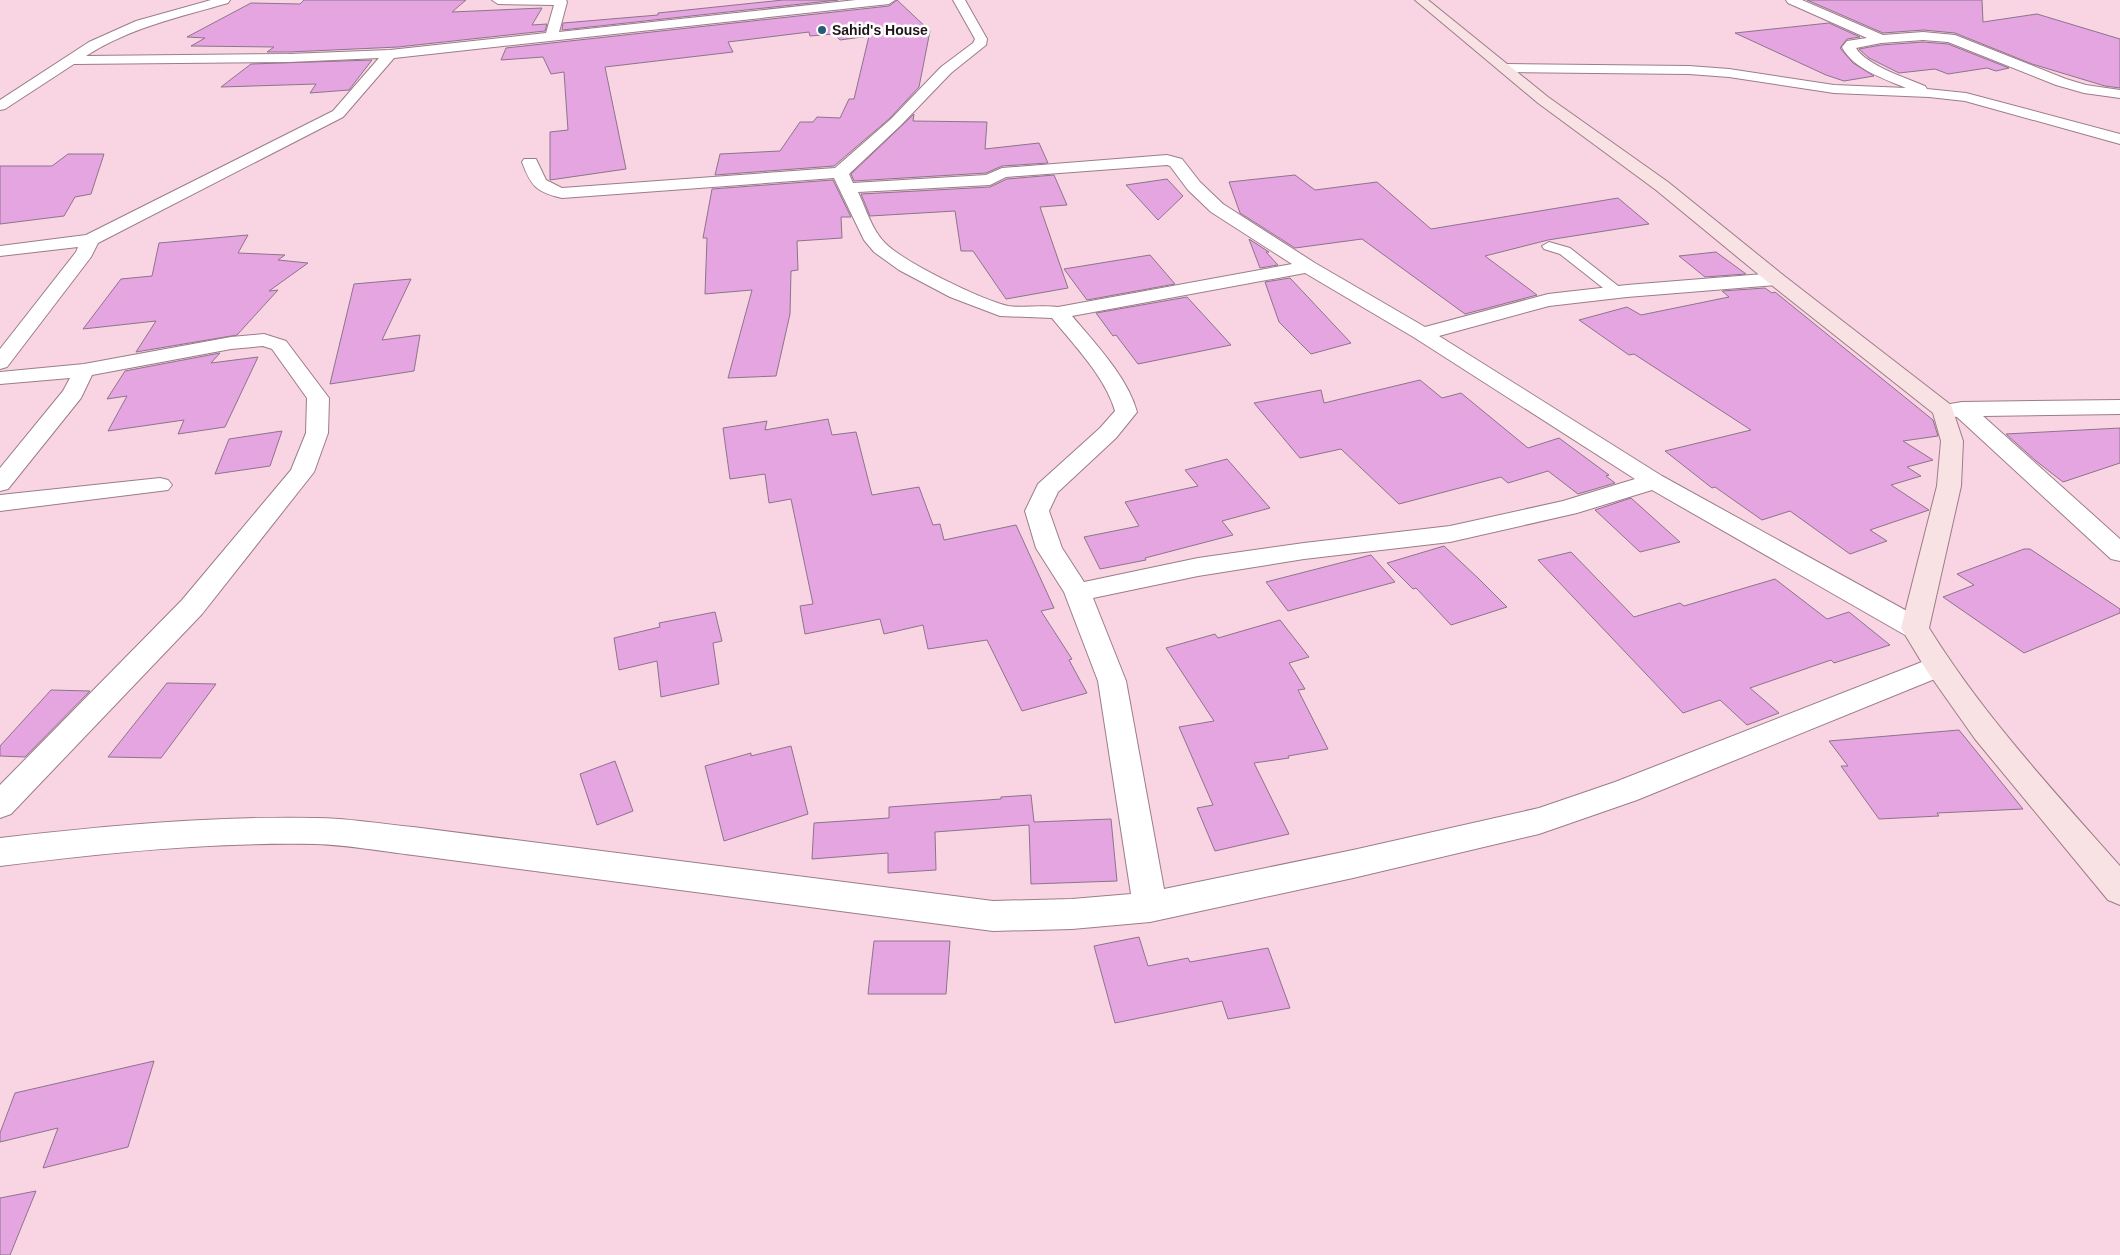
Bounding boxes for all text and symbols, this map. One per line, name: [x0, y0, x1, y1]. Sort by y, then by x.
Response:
place label: Sahid's House: [832, 22, 928, 38]
marker: Sahid's House: [816, 24, 828, 36]

